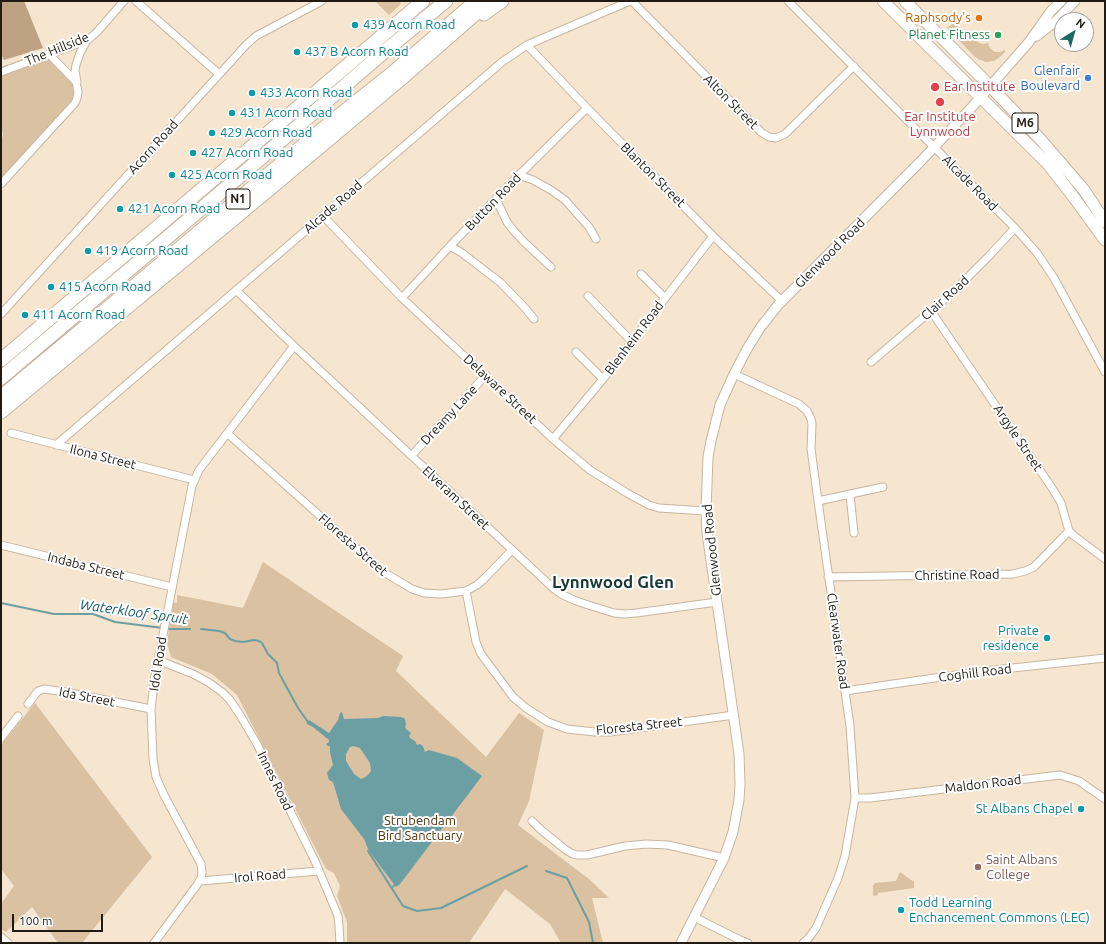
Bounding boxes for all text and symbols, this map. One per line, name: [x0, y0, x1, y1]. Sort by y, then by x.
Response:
place label: Raphsody's: [905, 10, 971, 26]
north arrow: [1054, 12, 1094, 52]
marker: Raphsody's: [974, 13, 984, 23]
text: N: [1074, 16, 1088, 30]
place label: 439 Acorn Road: [363, 17, 455, 33]
marker: 439 Acorn Road: [350, 20, 360, 30]
place label: Planet Fitness: [908, 27, 990, 43]
street label: The Hillside: [23, 29, 91, 69]
marker: Planet Fitness: [993, 30, 1003, 40]
place label: 437 B Acorn Road: [305, 44, 409, 60]
marker: 437 B Acorn Road: [292, 47, 302, 57]
place label: Glenfair Boulevard: [1021, 63, 1080, 94]
street label: Alton Street: [700, 71, 762, 133]
marker: Glenfair Boulevard: [1083, 73, 1093, 83]
place label: Ear Institute: [944, 79, 1015, 95]
marker: Ear Institute: [929, 81, 941, 93]
place label: 433 Acorn Road: [260, 85, 352, 101]
marker: 433 Acorn Road: [247, 88, 257, 98]
marker: Ear Institute Lynnwood: [934, 96, 946, 108]
place label: 431 Acorn Road: [240, 105, 332, 121]
marker: 431 Acorn Road: [227, 108, 237, 118]
place label: Ear Institute Lynnwood: [904, 109, 976, 140]
road number: M6: [1012, 113, 1038, 133]
street label: Acorn Road: [125, 117, 181, 177]
place label: 429 Acorn Road: [220, 125, 312, 141]
marker: 429 Acorn Road: [207, 128, 217, 138]
street label: Blanton Street: [617, 139, 689, 211]
place label: 427 Acorn Road: [201, 145, 293, 161]
marker: 427 Acorn Road: [188, 148, 198, 158]
street label: Alcade Road: [939, 152, 1001, 214]
place label: 425 Acorn Road: [180, 167, 272, 183]
marker: 425 Acorn Road: [167, 170, 177, 180]
street label: Button Road: [462, 170, 524, 234]
street label: Alcade Road: [301, 177, 365, 237]
road number: N1: [226, 189, 250, 209]
place label: 421 Acorn Road: [128, 201, 220, 217]
marker: 421 Acorn Road: [115, 204, 125, 214]
street label: Glenwood Road: [792, 215, 868, 291]
place label: 419 Acorn Road: [96, 243, 188, 259]
marker: 419 Acorn Road: [83, 246, 93, 256]
street label: Clair Road: [918, 272, 972, 324]
place label: 415 Acorn Road: [59, 279, 151, 295]
marker: 415 Acorn Road: [46, 282, 56, 292]
street label: Blenheim Road: [601, 298, 667, 378]
place label: 411 Acorn Road: [33, 307, 125, 323]
marker: 411 Acorn Road: [20, 310, 30, 320]
street label: Delaware Street: [460, 351, 540, 427]
street label: Dreamy Lane: [417, 382, 481, 448]
street label: Argyle Street: [990, 402, 1046, 474]
street label: Ilona Street: [68, 441, 138, 473]
street label: Elveram Street: [419, 463, 493, 533]
street label: Glenwood Road: [699, 503, 725, 597]
street label: Floresta Street: [315, 511, 391, 579]
street label: Indaba Street: [46, 549, 126, 583]
street label: Christine Road: [914, 566, 1000, 584]
district label: Lynnwood Glen: [552, 572, 674, 592]
street label: Clearwater Road: [824, 592, 852, 690]
water label: Waterkloof Spruit: [79, 596, 189, 628]
place label: Private residence: [983, 623, 1039, 654]
marker: Private residence: [1042, 633, 1052, 643]
street label: Idol Road: [146, 636, 170, 692]
street label: Coghill Road: [938, 661, 1012, 685]
street label: Ida Street: [58, 684, 116, 710]
street label: Floresta Street: [595, 714, 683, 738]
street label: Innes Road: [254, 749, 296, 813]
street label: Maldon Road: [944, 772, 1022, 796]
place label: St Albans Chapel: [976, 801, 1073, 817]
marker: St Albans Chapel: [1076, 804, 1086, 814]
park label: Strubendam Bird Sanctuary: [378, 813, 462, 844]
place label: Saint Albans College: [986, 852, 1057, 883]
marker: Saint Albans College: [973, 862, 983, 872]
street label: Irol Road: [233, 866, 287, 886]
place label: Todd Learning Enchancement Commons (LEC): [909, 895, 1090, 926]
marker: Todd Learning Enchancement Commons (LEC): [896, 905, 906, 915]
scale bar: [14, 906, 105, 932]
text: 100 m: [19, 914, 52, 927]

